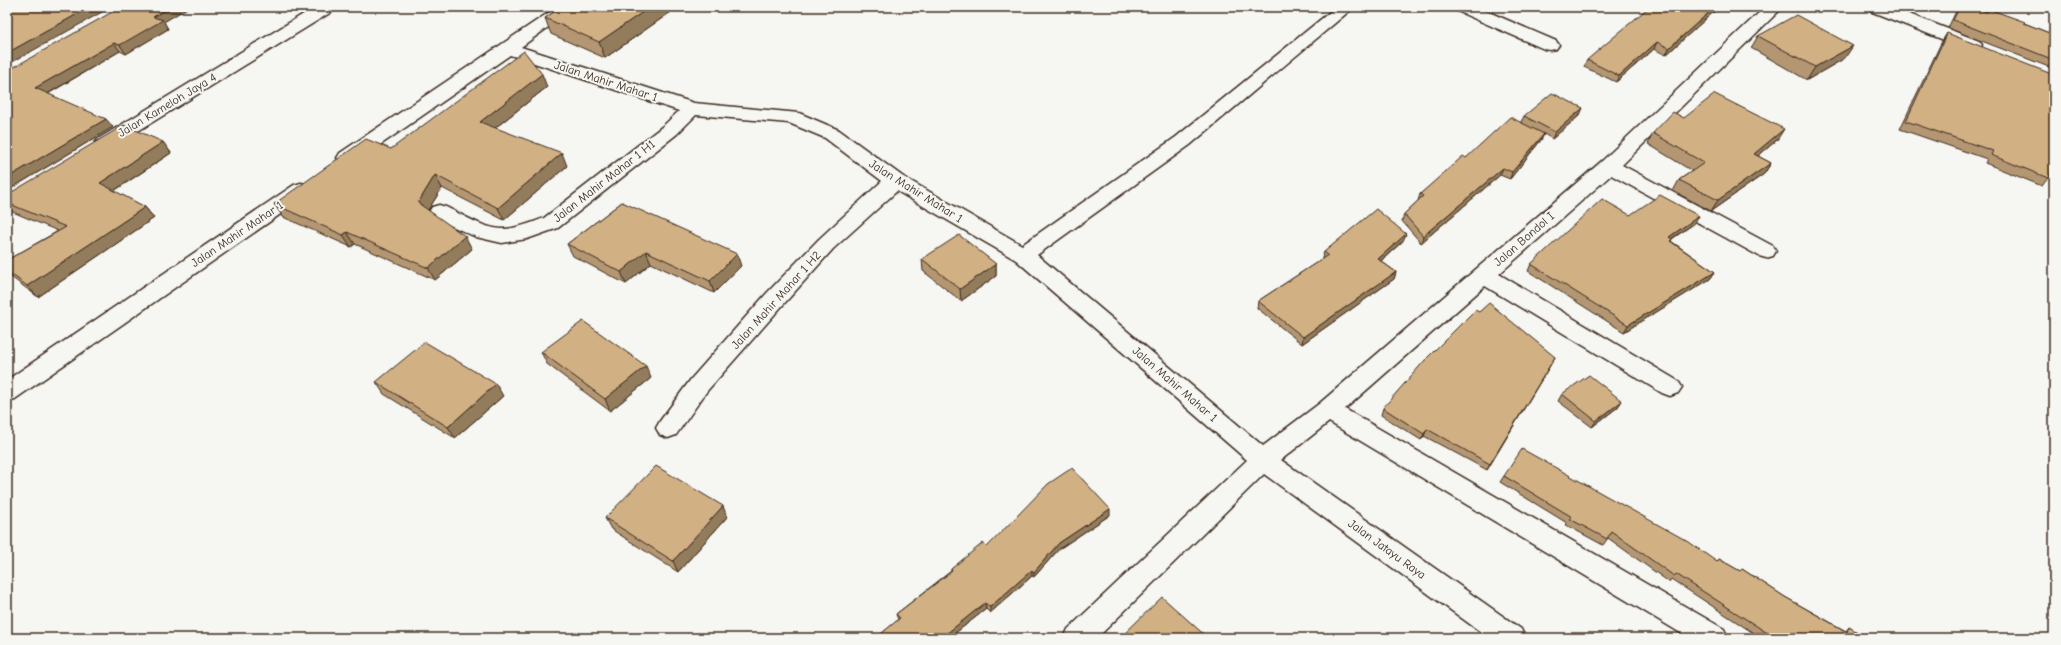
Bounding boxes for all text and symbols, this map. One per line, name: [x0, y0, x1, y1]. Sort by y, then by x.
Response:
street label: Jalan Mahir Mahar 1: [553, 58, 660, 104]
street label: Jalan Kameloh Jaya 4: [115, 70, 219, 140]
street label: Jalan Mahir Mahar 1 H1: [550, 137, 658, 225]
street label: Jalan Mahir Mahar 1: [867, 157, 966, 226]
street label: Jalan Mahir Mahar 1: [188, 198, 286, 270]
street label: Jalan Bondol I: [1491, 209, 1557, 269]
street label: Jalan Mahir Mahar 1 H2: [728, 248, 824, 352]
street label: Jalan Mahir Mahar 1: [1130, 343, 1220, 425]
street label: Jalan Jatayu Raya: [1346, 516, 1428, 582]

